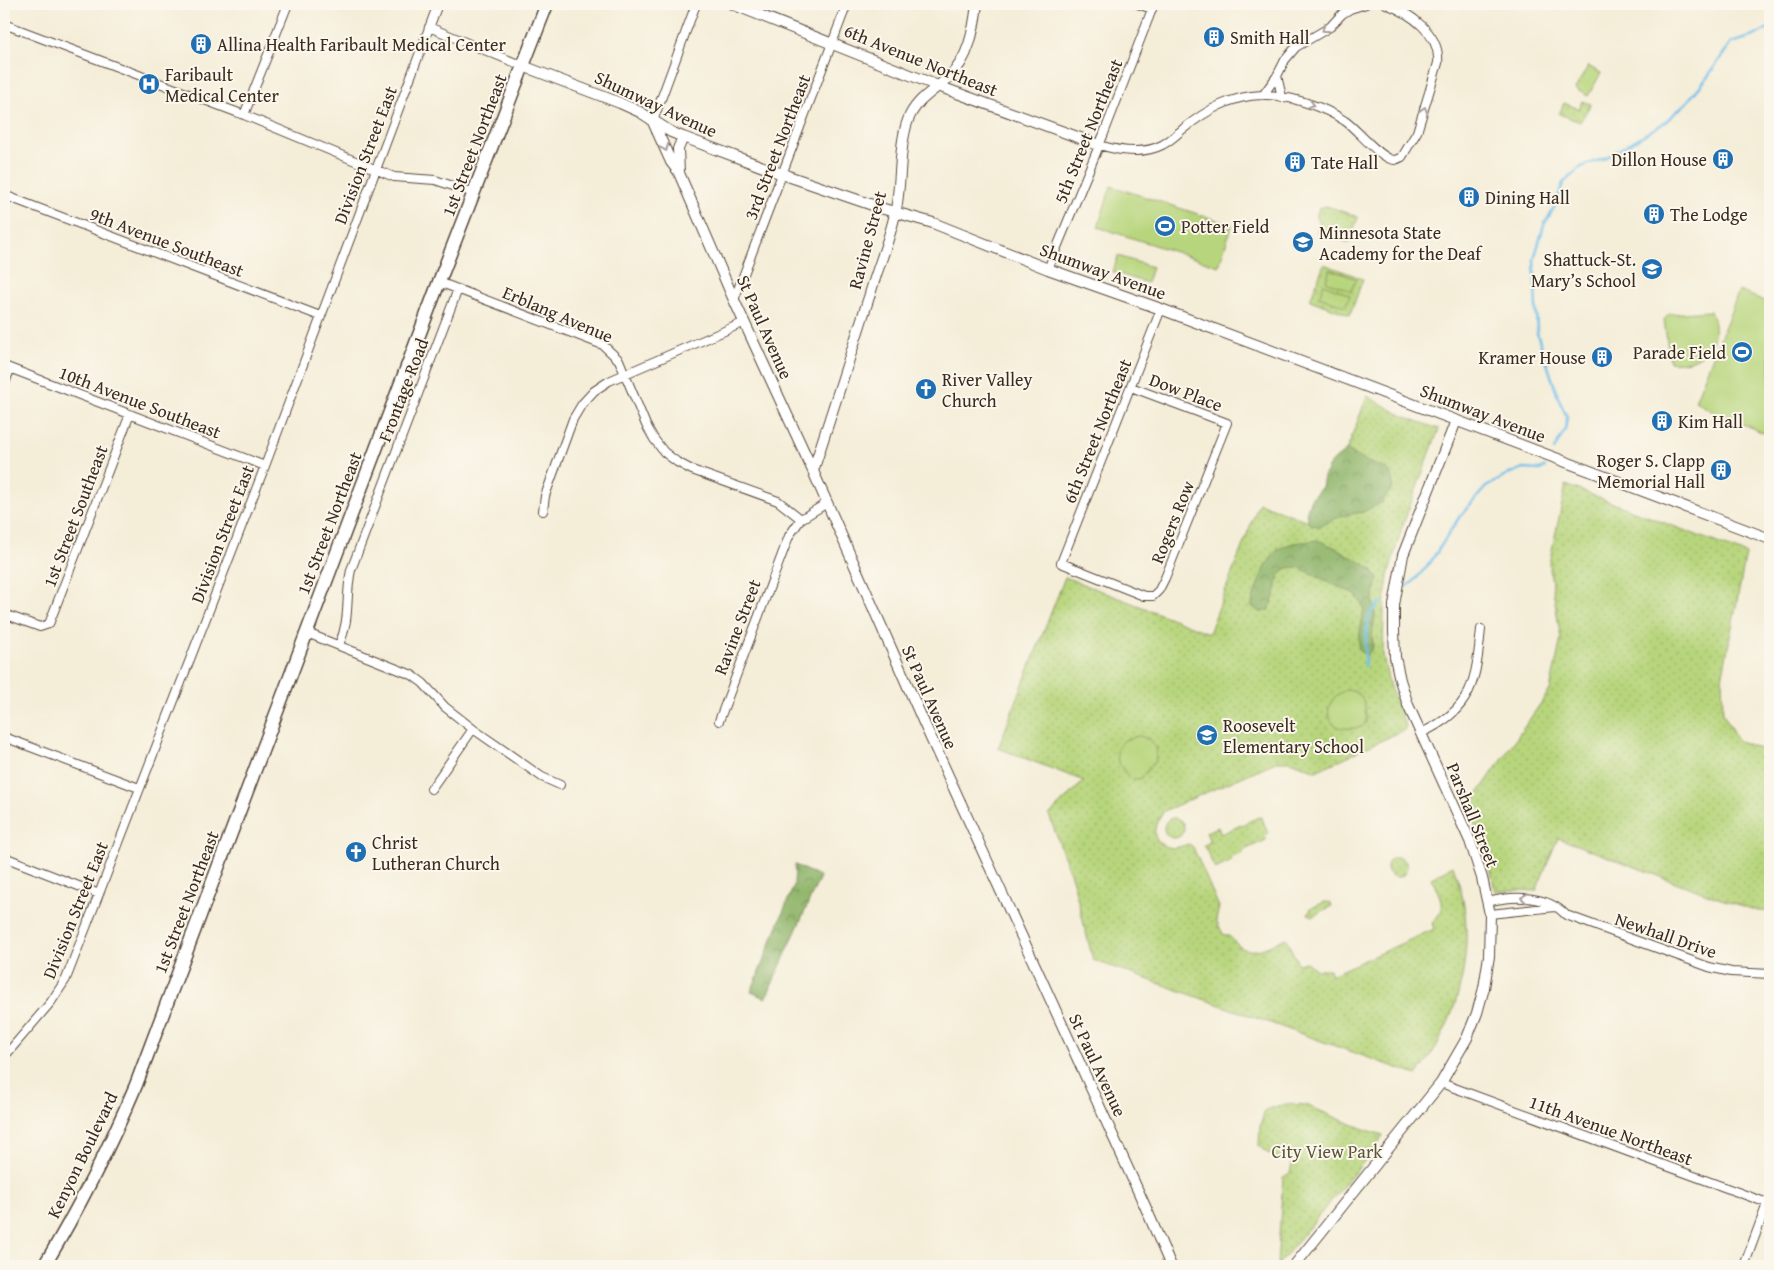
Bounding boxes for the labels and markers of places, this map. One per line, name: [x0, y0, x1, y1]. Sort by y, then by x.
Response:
place label: Smith Hall: [1230, 24, 1310, 51]
building icon: Smith Hall: [1202, 25, 1226, 49]
place label: Allina Health Faribault Medical Center: [217, 31, 507, 58]
building icon: Allina Health Faribault Medical Center: [189, 32, 213, 56]
place label: Faribault Medical Center: [165, 61, 280, 109]
hospital icon: Faribault Medical Center: [137, 72, 161, 96]
place label: Dillon House: [1611, 146, 1707, 173]
building icon: Dillon House: [1711, 147, 1735, 171]
place label: Tate Hall: [1311, 149, 1378, 176]
building icon: Tate Hall: [1283, 150, 1307, 174]
place label: Dining Hall: [1485, 184, 1570, 211]
building icon: Dining Hall: [1457, 185, 1481, 209]
place label: The Lodge: [1670, 201, 1748, 228]
building icon: The Lodge: [1642, 202, 1666, 226]
place label: Potter Field: [1181, 213, 1270, 240]
sports icon: Potter Field: [1153, 214, 1177, 238]
place label: Minnesota State Academy for the Deaf: [1319, 219, 1483, 267]
school or university icon: Minnesota State Academy for the Deaf: [1291, 230, 1315, 254]
place label: Shattuck-St. Mary’s School: [1531, 246, 1636, 294]
school or university icon: Shattuck-St. Mary’s School: [1640, 257, 1664, 281]
place label: Parade Field: [1633, 339, 1726, 366]
sports icon: Parade Field: [1730, 340, 1754, 364]
place label: Kramer House: [1479, 344, 1586, 371]
building icon: Kramer House: [1590, 345, 1614, 369]
place label: River Valley Church: [942, 366, 1033, 414]
church icon: River Valley Church: [914, 377, 938, 401]
place label: Kim Hall: [1678, 408, 1743, 435]
building icon: Kim Hall: [1650, 409, 1674, 433]
place label: Roger S. Clapp Memorial Hall: [1597, 447, 1705, 495]
building icon: Roger S. Clapp Memorial Hall: [1709, 458, 1733, 482]
place label: Roosevelt Elementary School: [1223, 712, 1364, 760]
school or university icon: Roosevelt Elementary School: [1195, 723, 1219, 747]
place label: Christ Lutheran Church: [372, 829, 500, 877]
church icon: Christ Lutheran Church: [344, 840, 368, 864]

